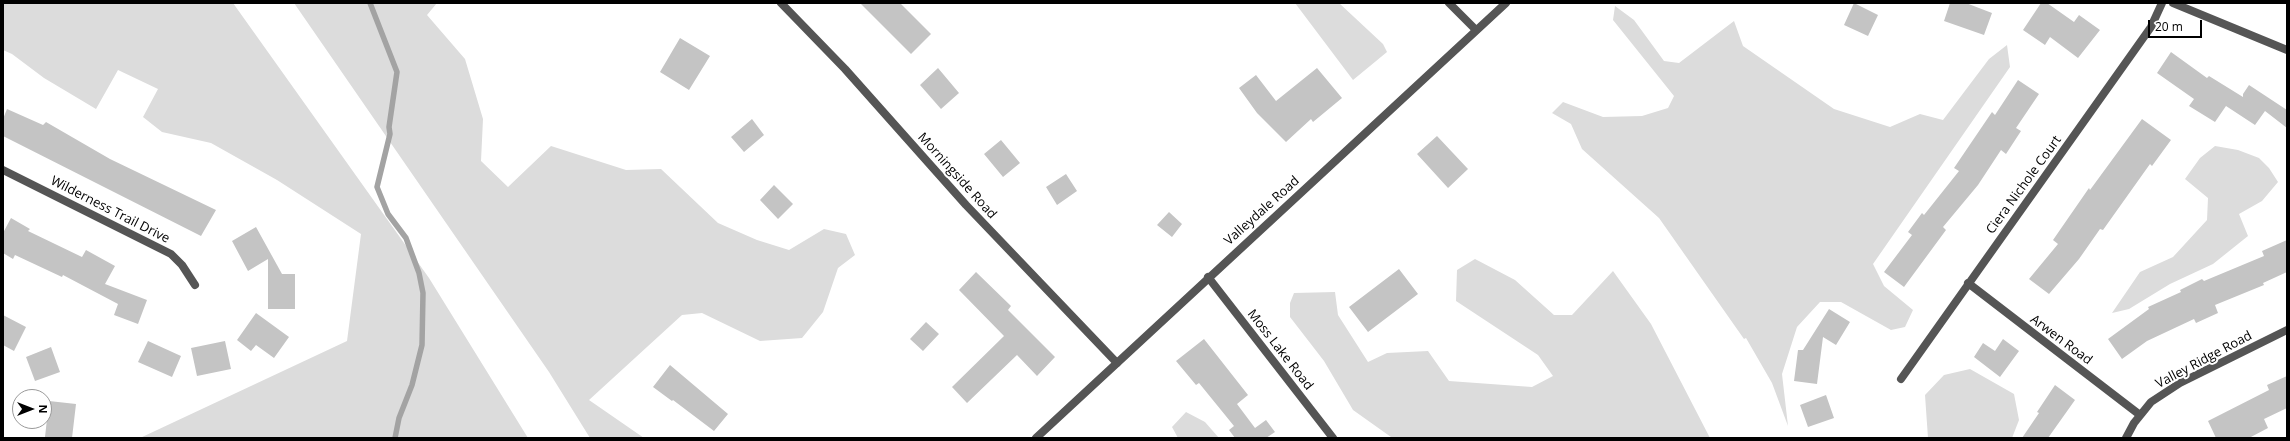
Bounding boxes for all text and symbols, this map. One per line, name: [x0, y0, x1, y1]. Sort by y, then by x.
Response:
scale bar: [2150, 12, 2204, 38]
text: 20 m: [2155, 18, 2183, 35]
street label: Morningside Road: [914, 130, 1000, 222]
street label: Ciera Nichole Court: [1983, 133, 2065, 237]
street label: Wilderness Trail Drive: [48, 173, 172, 247]
street label: Valleydale Road: [1221, 173, 1303, 249]
street label: Moss Lake Road: [1244, 307, 1316, 393]
street label: Arwen Road: [2027, 312, 2095, 368]
street label: Valley Ridge Road: [2153, 328, 2255, 392]
north arrow: [12, 389, 52, 429]
text: N: [36, 405, 51, 413]

